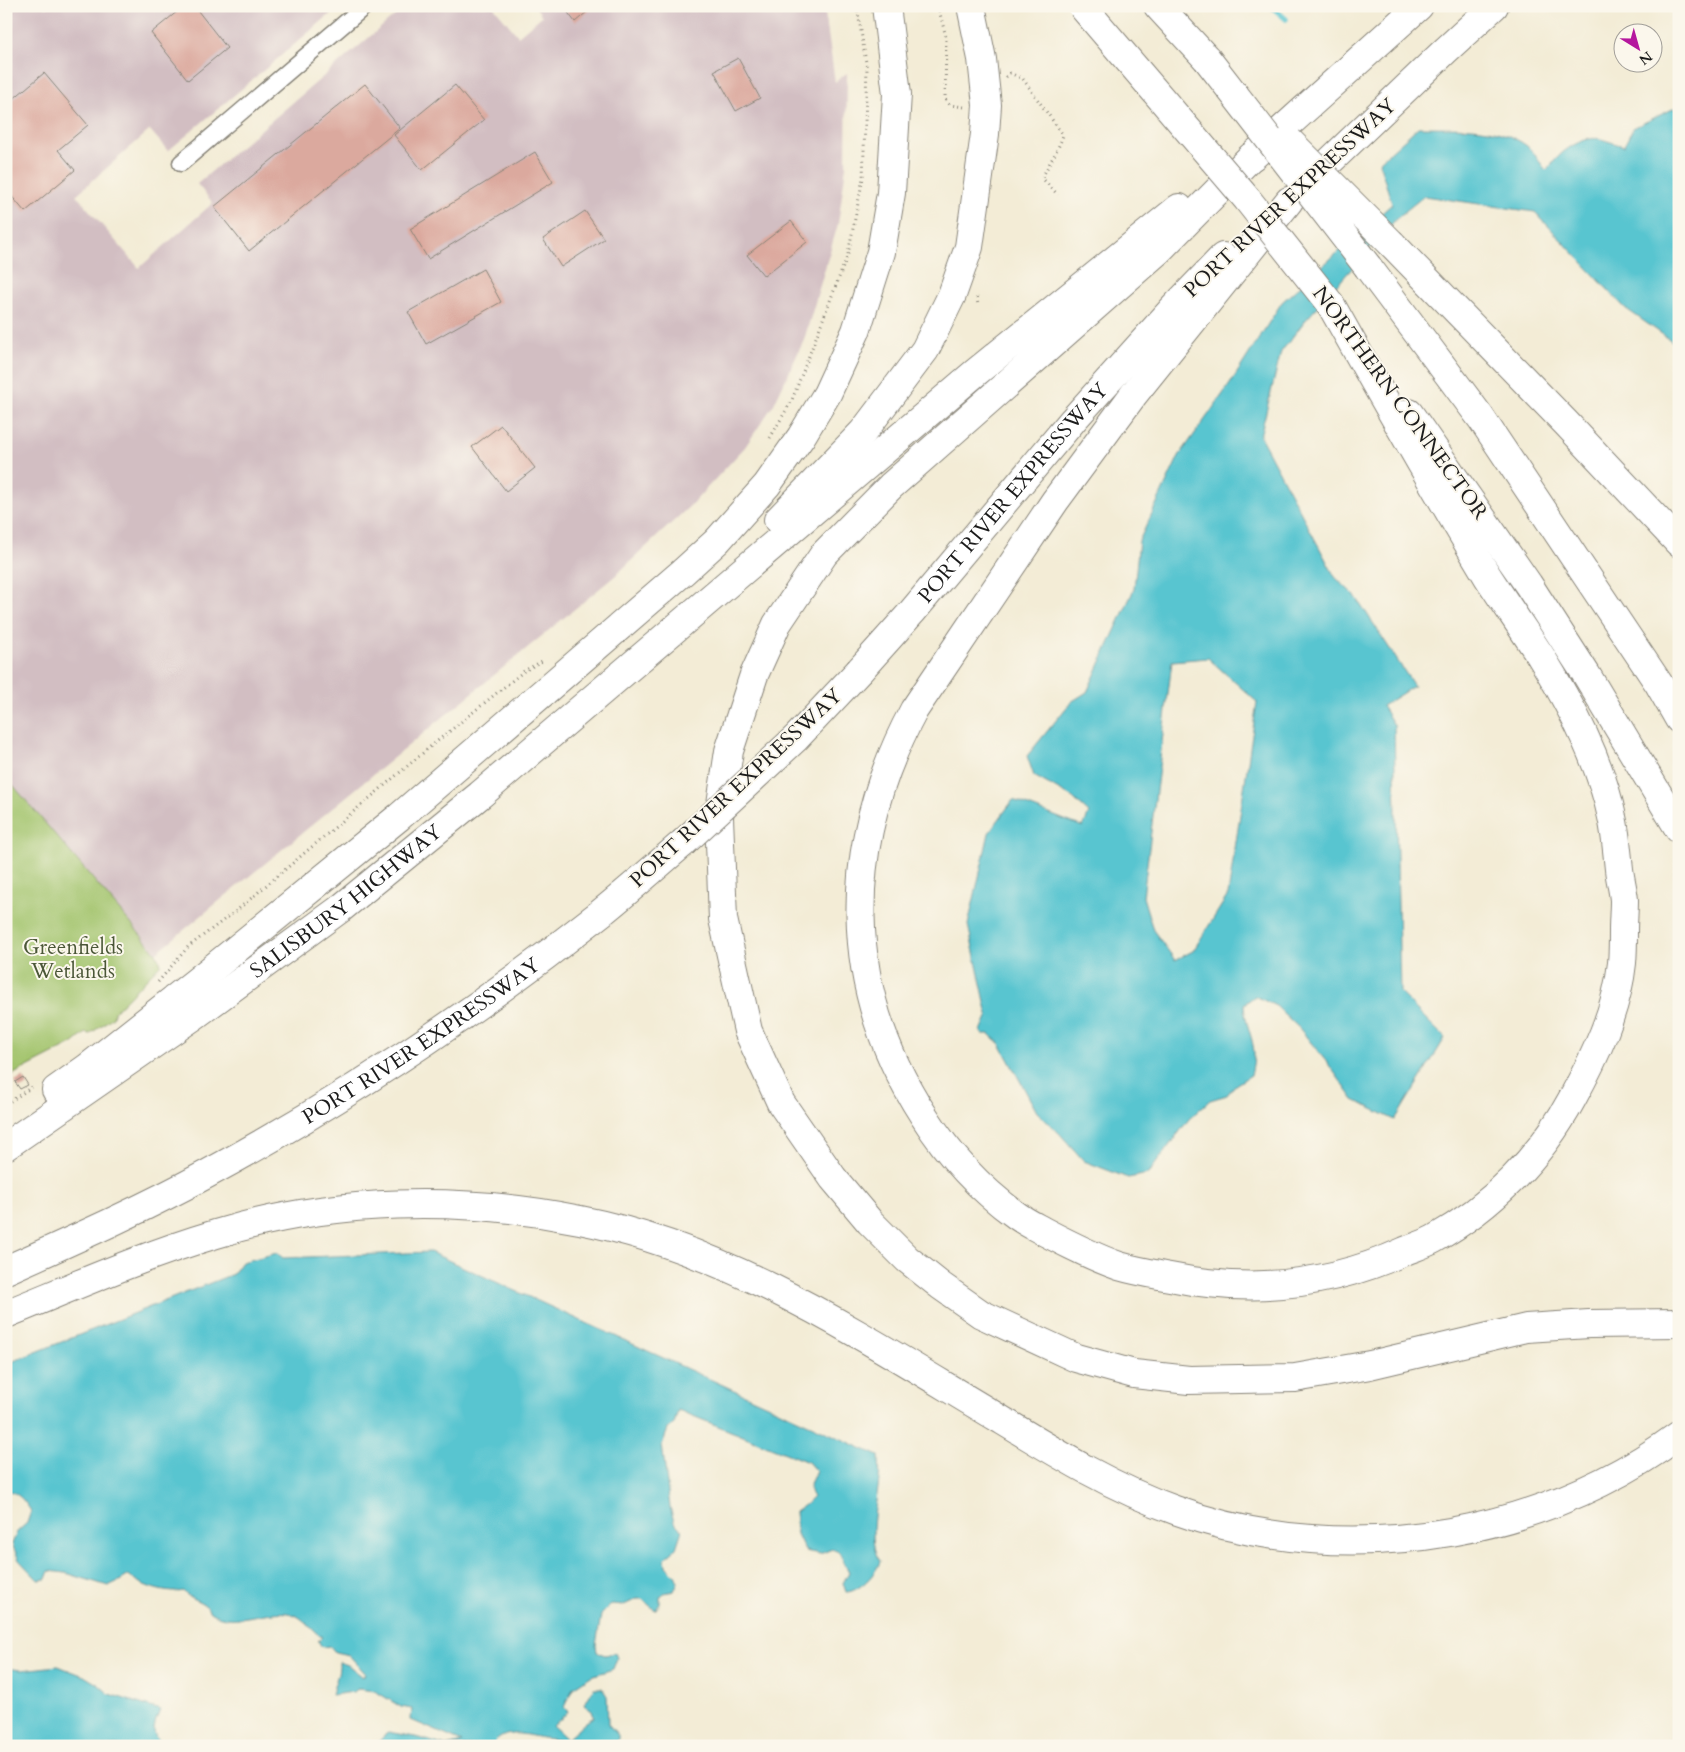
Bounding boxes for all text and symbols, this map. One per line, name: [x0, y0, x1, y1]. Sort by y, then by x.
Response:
north arrow: [1612, 22, 1662, 72]
text: N: [1635, 47, 1656, 69]
street label: PORT RIVER EXPRESSWAY: [1177, 91, 1403, 304]
street label: NORTHERN CONNECTOR: [1305, 280, 1495, 526]
street label: PORT RIVER EXPRESSWAY: [911, 376, 1115, 609]
street label: PORT RIVER EXPRESSWAY: [623, 681, 849, 894]
street label: SALISBURY HIGHWAY: [244, 817, 448, 985]
park label: Greenfields Wetlands: [23, 933, 123, 986]
street label: PORT RIVER EXPRESSWAY: [297, 950, 546, 1131]

